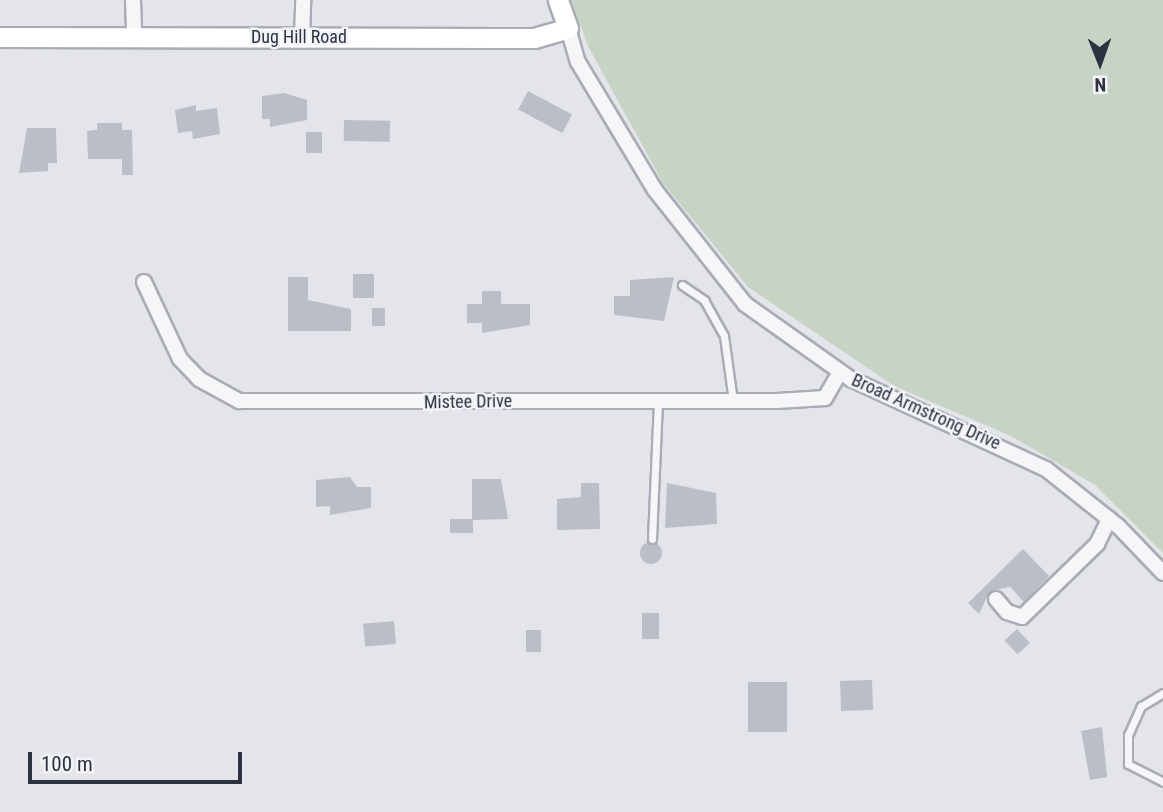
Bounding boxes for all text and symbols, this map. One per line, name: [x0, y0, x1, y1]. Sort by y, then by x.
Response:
street label: Dug Hill Road: [251, 26, 347, 48]
north arrow: [1065, 28, 1135, 98]
text: N: [1094, 73, 1106, 96]
street label: Broad Armstrong Drive: [848, 369, 1004, 455]
street label: Mistee Drive: [424, 390, 512, 414]
scale bar: [32, 738, 245, 782]
text: 100 m: [41, 752, 93, 776]

